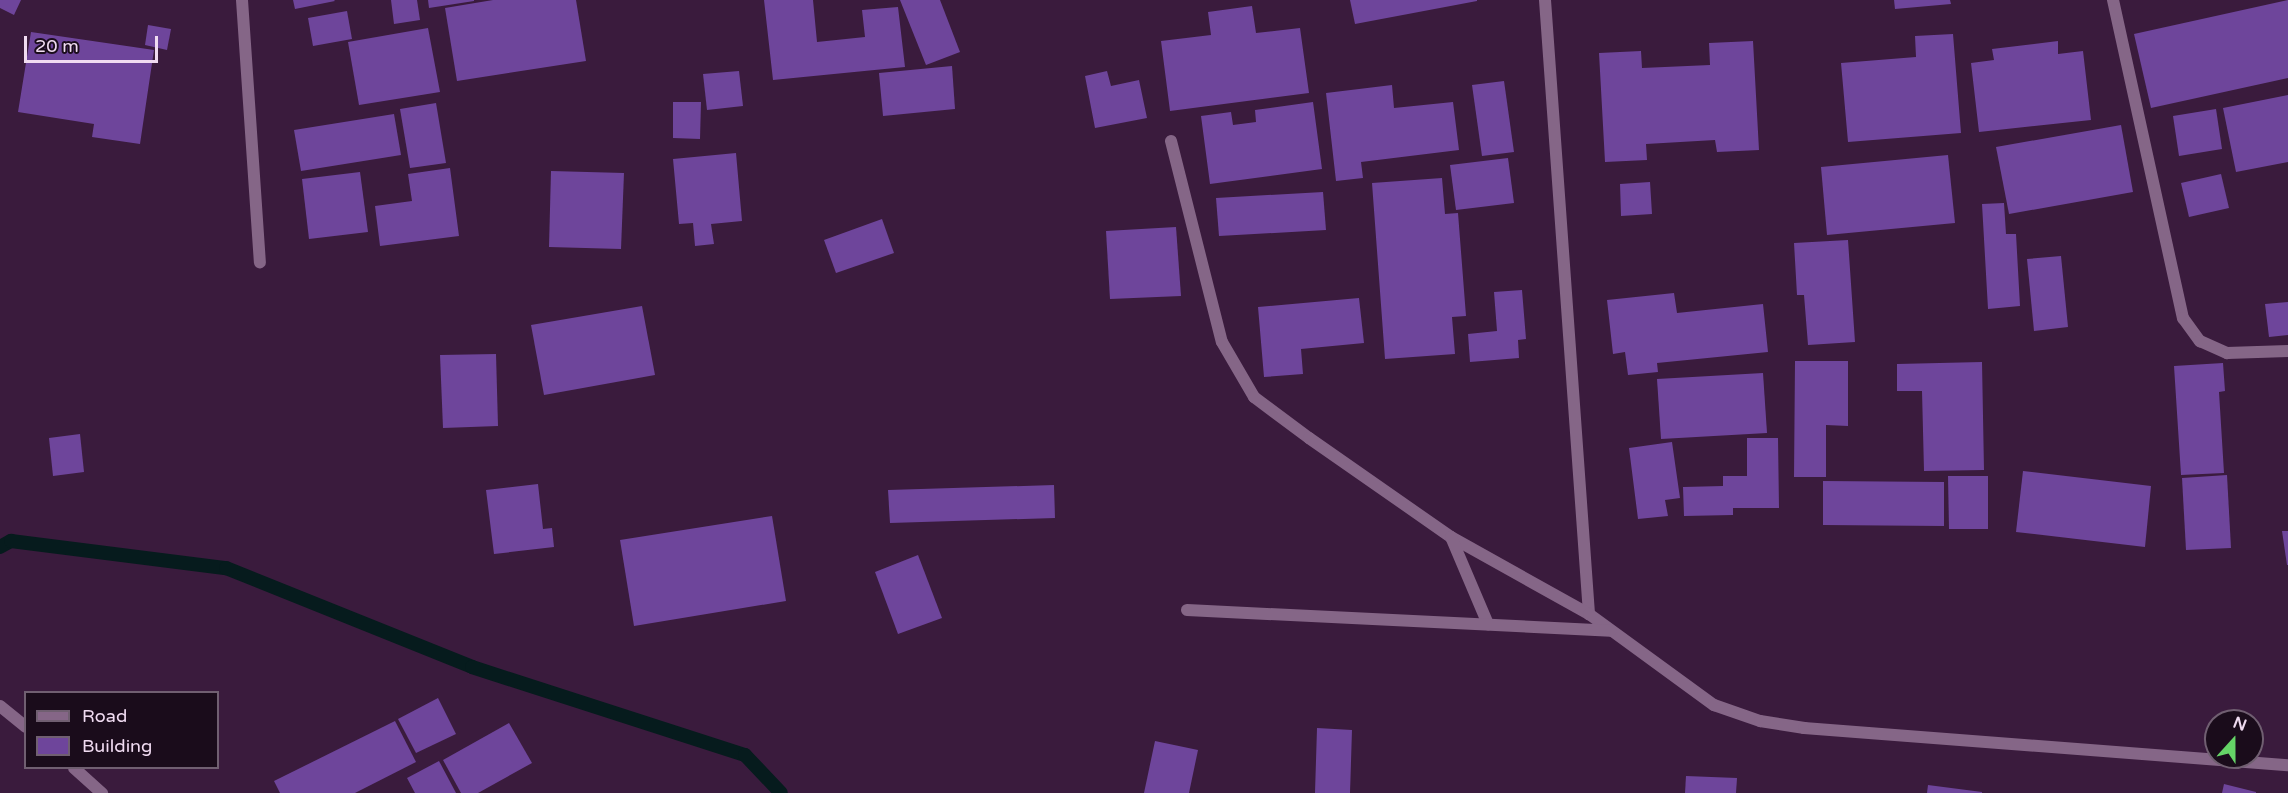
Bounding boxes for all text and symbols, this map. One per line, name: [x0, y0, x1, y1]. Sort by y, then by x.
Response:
scale bar: [27, 24, 160, 62]
text: 20 m: [35, 35, 79, 57]
legend: [24, 691, 219, 769]
text: Road: [82, 705, 127, 727]
north arrow: [2204, 709, 2264, 769]
text: N: [2230, 712, 2249, 736]
text: Building: [82, 735, 152, 757]

